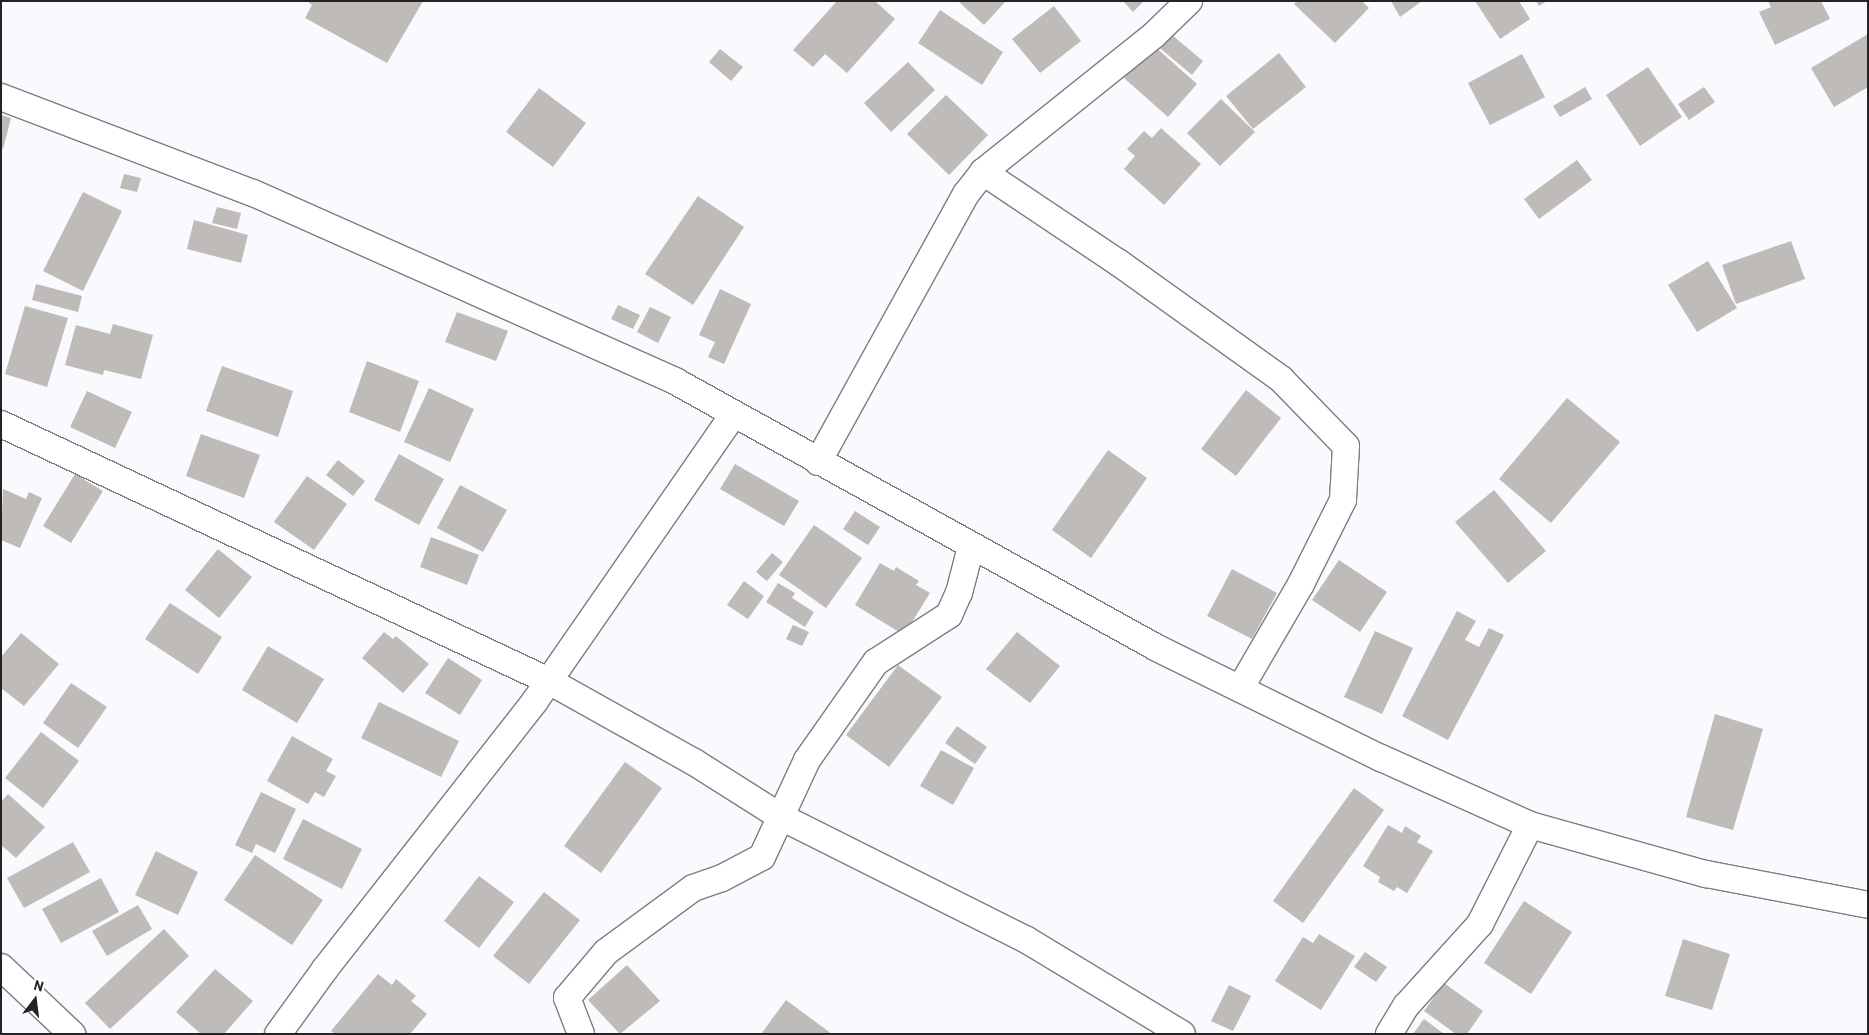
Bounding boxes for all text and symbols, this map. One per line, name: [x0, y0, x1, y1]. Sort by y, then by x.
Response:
north arrow: [10, 975, 60, 1025]
text: N: [32, 976, 46, 994]

